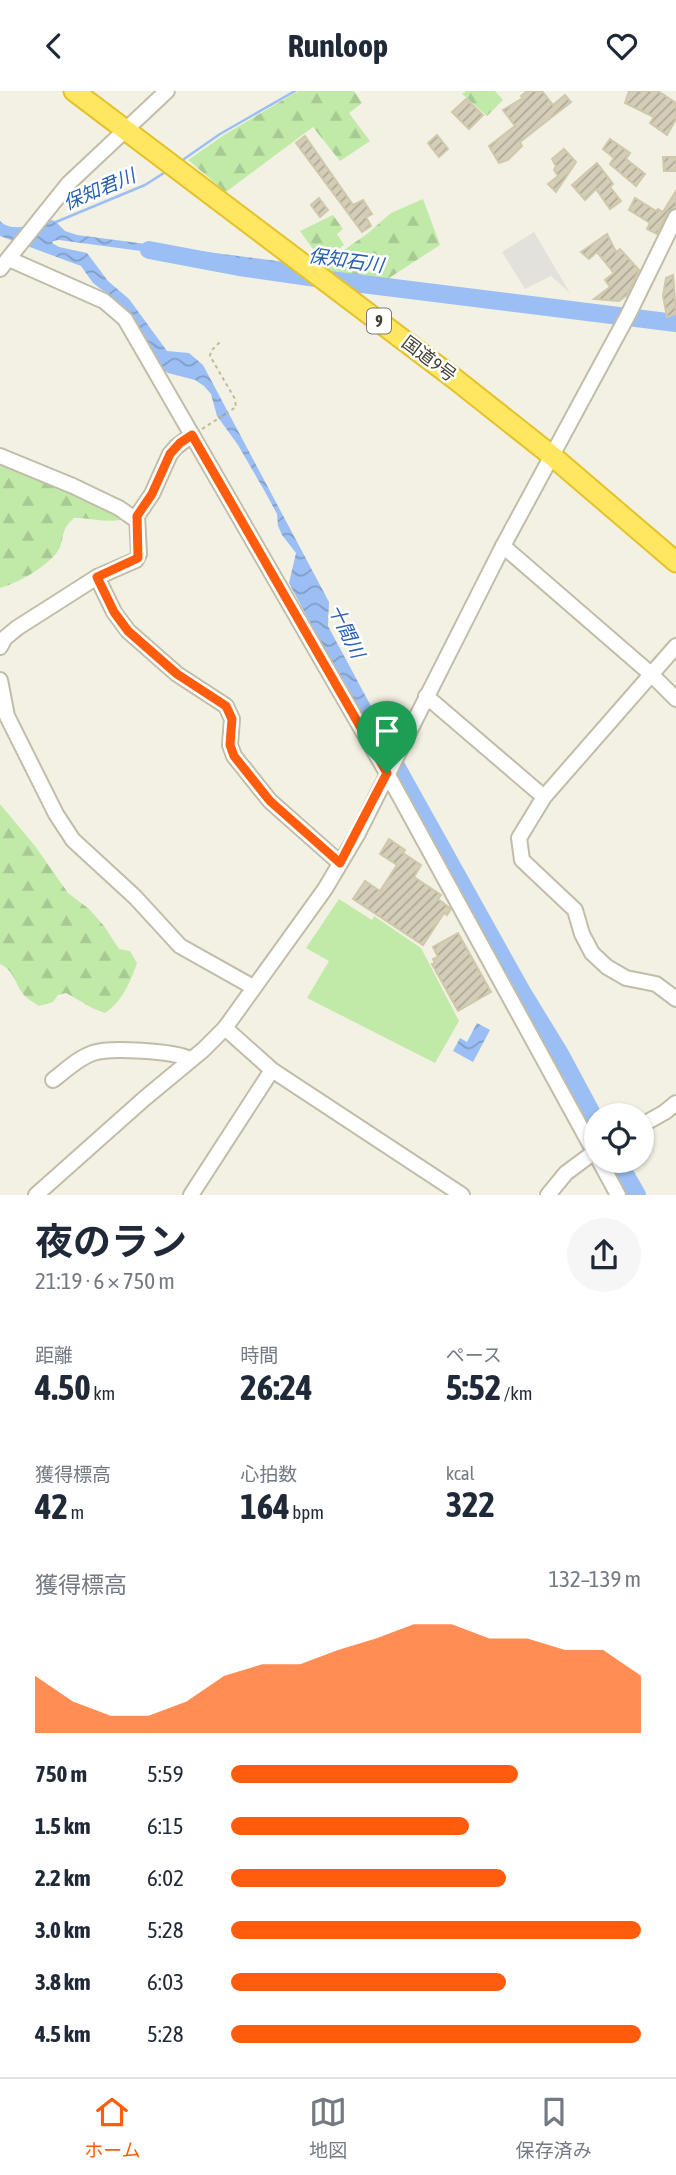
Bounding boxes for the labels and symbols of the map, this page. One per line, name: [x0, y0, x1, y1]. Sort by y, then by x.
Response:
water label: 保知君川: [60, 163, 140, 214]
water label: 保知石川: [307, 244, 387, 276]
road number: 9: [367, 309, 391, 333]
street label: 国道9号: [398, 331, 461, 386]
water label: 十間川: [325, 601, 370, 663]
pin: [357, 701, 417, 773]

